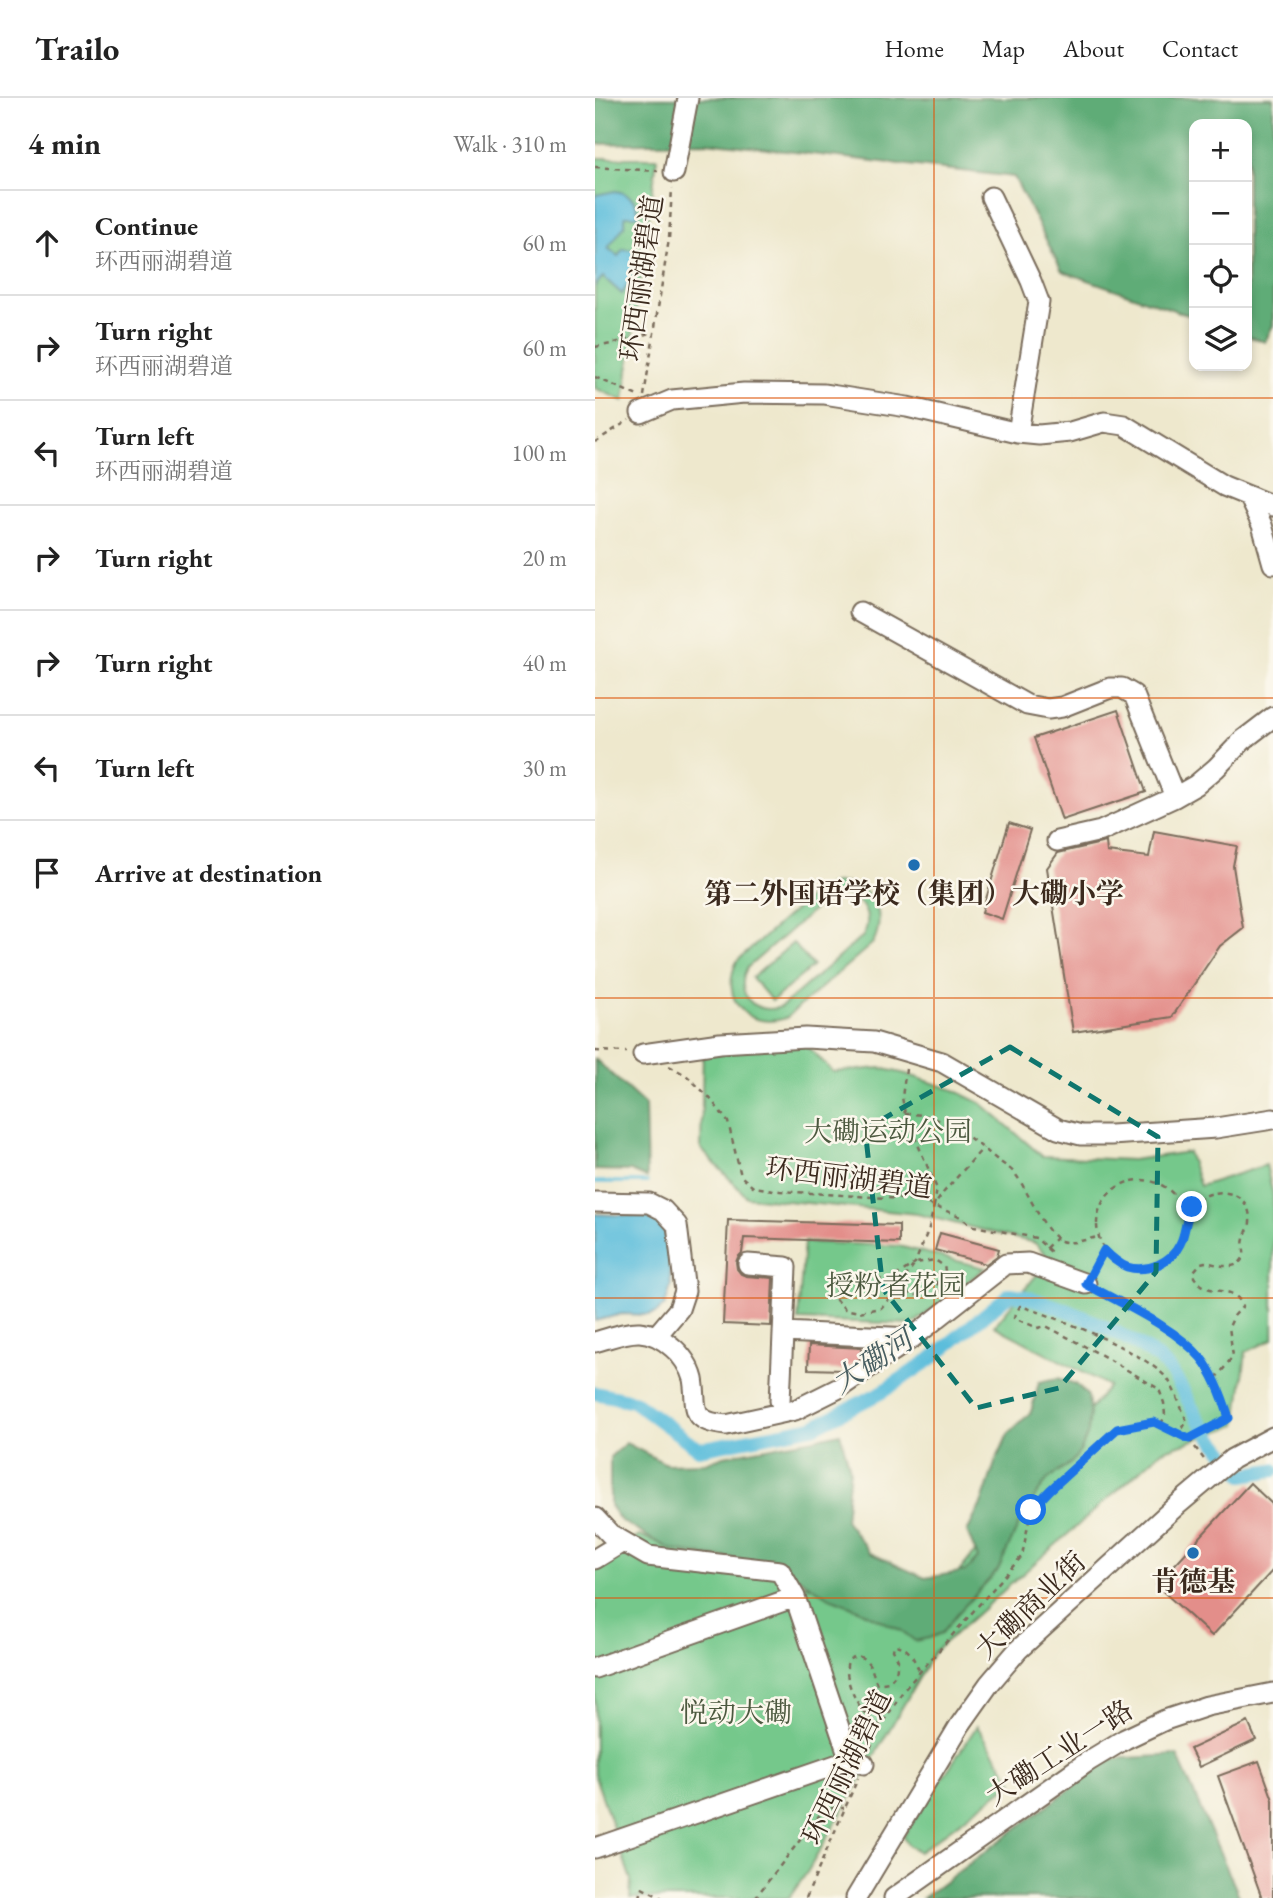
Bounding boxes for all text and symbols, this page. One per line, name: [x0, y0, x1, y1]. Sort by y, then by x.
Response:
text: Trailo: [35, 27, 119, 70]
text: Home: [884, 33, 944, 64]
text: Map: [982, 33, 1025, 64]
text: About: [1063, 33, 1124, 64]
text: Contact: [1162, 33, 1238, 64]
map controls: [1189, 119, 1252, 371]
button: +: [1189, 119, 1252, 182]
text: 4 min: [28, 124, 101, 163]
text: Walk · 310 m: [453, 129, 567, 159]
button: −: [1189, 182, 1252, 245]
street label: 环西丽湖碧道: [611, 192, 671, 364]
text: Continue: [95, 209, 198, 243]
icon: ahead: [28, 224, 66, 262]
text: 60 m: [522, 228, 567, 258]
button: locate: [1189, 245, 1252, 308]
text: 环西丽湖碧道: [95, 246, 233, 276]
button: layers: [1189, 308, 1252, 371]
text: Turn right: [95, 314, 213, 348]
icon: right: [28, 329, 66, 367]
text: 60 m: [522, 333, 567, 363]
text: 环西丽湖碧道: [95, 351, 233, 381]
text: Turn left: [95, 419, 194, 453]
icon: left: [28, 434, 66, 472]
text: 100 m: [511, 438, 567, 468]
text: 环西丽湖碧道: [95, 456, 233, 486]
icon: right: [28, 539, 66, 577]
text: Turn right: [95, 541, 213, 575]
text: 20 m: [522, 543, 567, 573]
icon: right: [28, 644, 66, 682]
text: Turn right: [95, 646, 213, 680]
text: 40 m: [522, 648, 567, 678]
icon: left: [28, 749, 66, 787]
text: Turn left: [95, 751, 194, 785]
text: 30 m: [522, 753, 567, 783]
icon: arrive: [28, 854, 66, 892]
text: Arrive at destination: [95, 856, 322, 890]
marker: 第二外国语学校（集团）大磡小学: [906, 857, 922, 873]
place label: 第二外国语学校（集团）大磡小学: [704, 875, 1124, 911]
park label: 大磡运动公园: [804, 1113, 972, 1149]
street label: 环西丽湖碧道: [763, 1149, 935, 1205]
route end: [1176, 1191, 1207, 1222]
park label: 授粉者花园: [826, 1267, 966, 1303]
water label: 大磡河: [824, 1317, 925, 1402]
route start: [1015, 1494, 1046, 1525]
street label: 大磡商业街: [967, 1543, 1093, 1667]
marker: 肯德基: [1185, 1545, 1201, 1561]
place label: 肯德基: [1151, 1563, 1235, 1599]
street label: 环西丽湖碧道: [793, 1684, 899, 1850]
street label: 大磡工业一路: [979, 1691, 1139, 1813]
park label: 悦动大磡: [680, 1694, 792, 1730]

